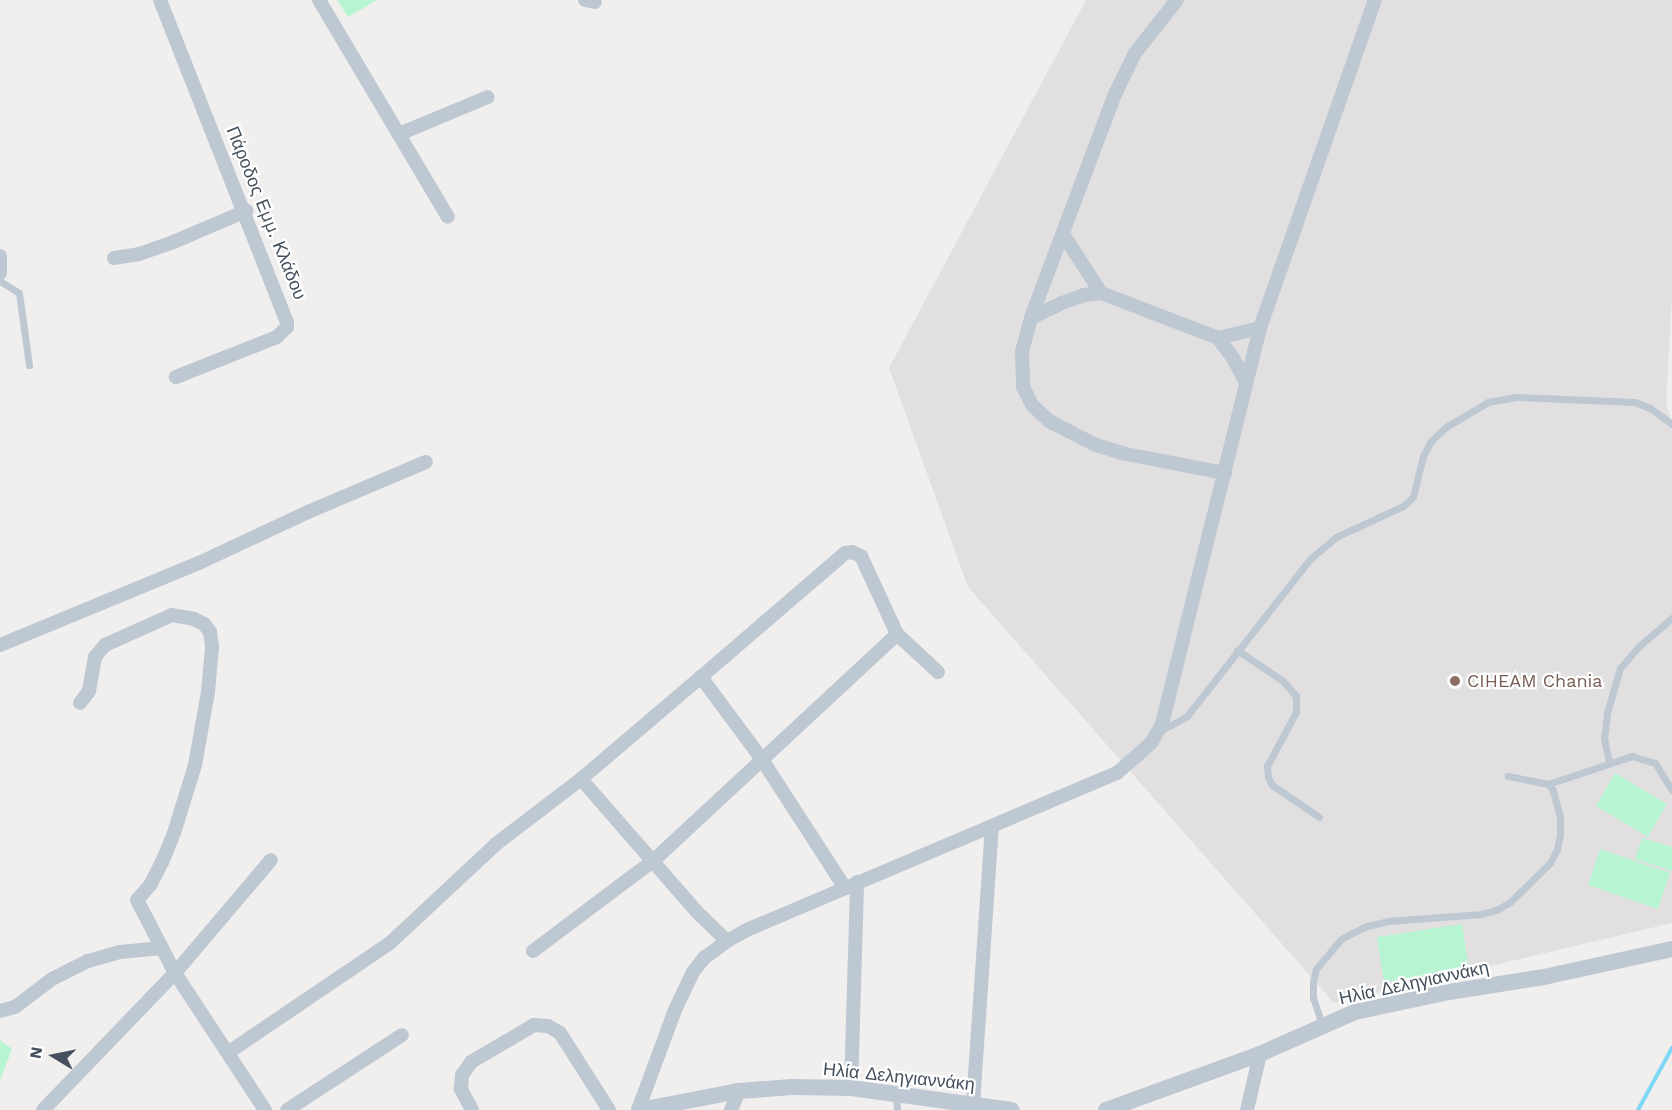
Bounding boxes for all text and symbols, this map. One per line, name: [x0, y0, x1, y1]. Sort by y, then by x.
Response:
street label: Πάροδος Εμμ. Κλάδου: [221, 123, 311, 303]
place label: CIHEAM Chania: [1467, 670, 1603, 692]
marker: CIHEAM Chania: [1448, 674, 1462, 688]
street label: Ηλία Δεληγιαννάκη: [1337, 957, 1491, 1009]
north arrow: [24, 1026, 84, 1086]
text: N: [25, 1045, 46, 1060]
street label: Ηλία Δεληγιαννάκη: [822, 1058, 976, 1096]

